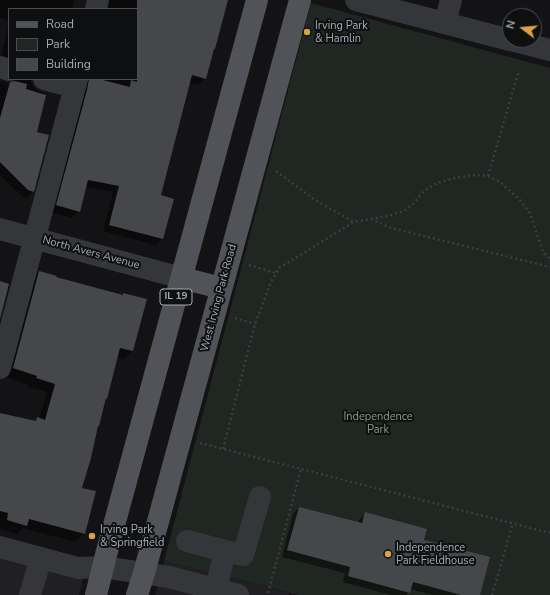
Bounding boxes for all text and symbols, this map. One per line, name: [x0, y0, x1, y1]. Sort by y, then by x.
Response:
legend: [8, 8, 138, 80]
north arrow: [502, 8, 542, 48]
text: Road: [46, 16, 74, 32]
place label: Irving Park & Hamlin: [315, 19, 368, 45]
text: N: [503, 19, 519, 31]
marker: Irving Park & Hamlin: [302, 27, 312, 37]
text: Park: [46, 36, 70, 52]
text: Building: [46, 56, 91, 72]
street label: North Avers Avenue: [41, 234, 141, 272]
street label: West Irving Park Road: [198, 243, 240, 353]
road number: IL 19: [160, 289, 192, 305]
park label: Independence Park: [343, 410, 413, 436]
place label: Irving Park & Springfield: [100, 523, 164, 549]
marker: Irving Park & Springfield: [87, 531, 97, 541]
place label: Independence Park Fieldhouse: [396, 541, 475, 567]
marker: Independence Park Fieldhouse: [383, 549, 393, 559]

